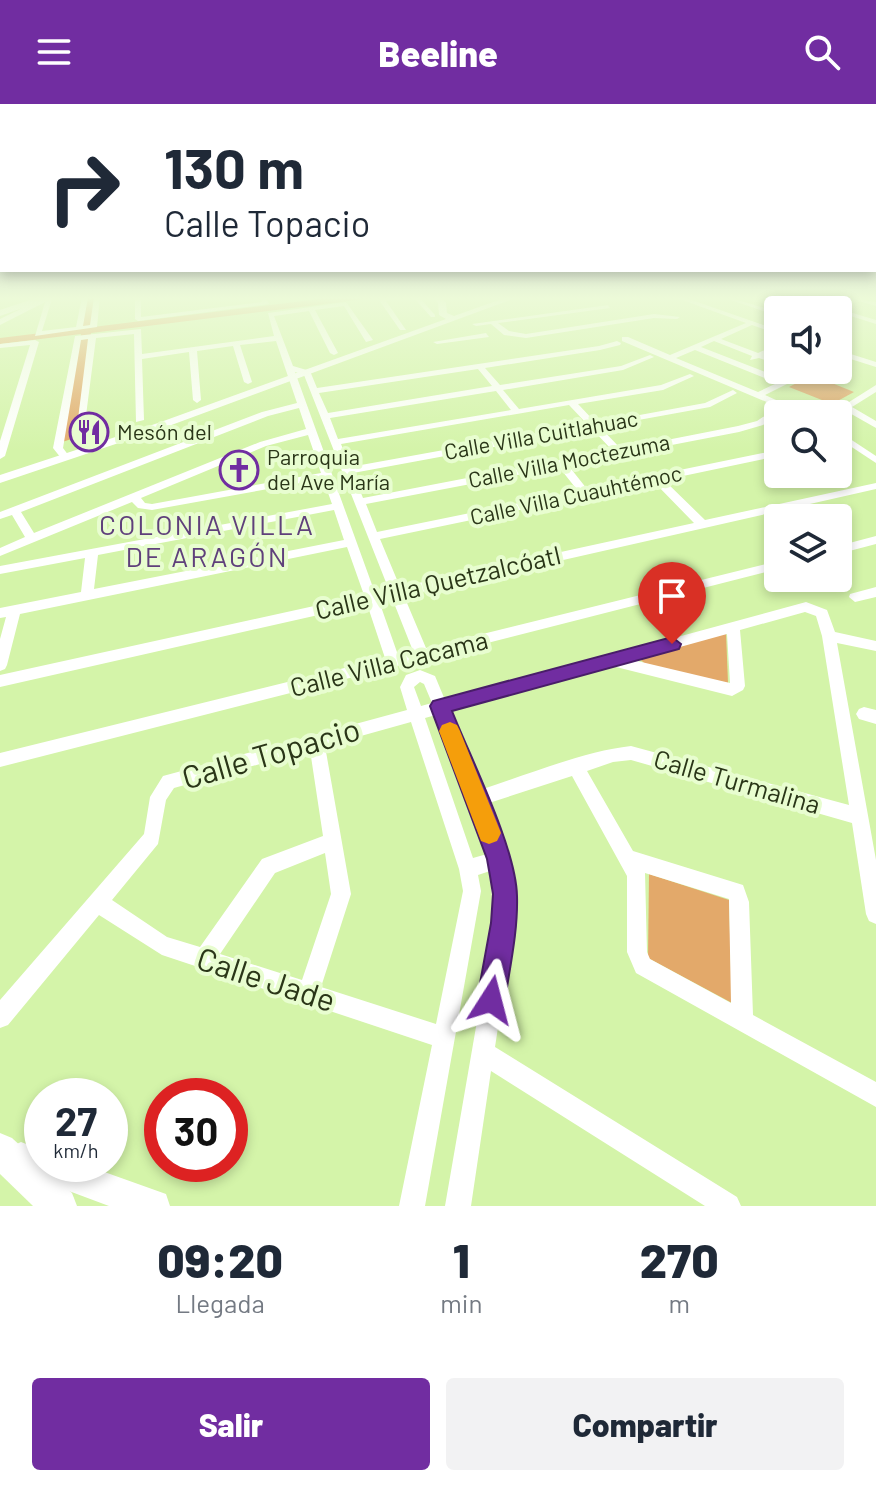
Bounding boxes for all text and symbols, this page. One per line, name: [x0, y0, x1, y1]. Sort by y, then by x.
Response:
icon: menu: [32, 30, 76, 74]
icon: search: [800, 30, 844, 74]
text: Beeline: [378, 31, 498, 74]
text: 130 m: [164, 133, 304, 200]
icon: right: [32, 136, 136, 240]
text: Calle Topacio: [164, 201, 370, 244]
map controls: [764, 296, 852, 592]
button: sound: [764, 296, 852, 384]
button: search: [764, 400, 852, 488]
street label: Calle Villa Cuitlahuac: [442, 404, 640, 464]
restaurant icon: Mesón del: [68, 411, 110, 453]
place label: Mesón del: [117, 418, 212, 444]
street label: Calle Villa Moctezuma: [466, 428, 672, 492]
place label: Parroquia del Ave María: [267, 443, 390, 494]
church icon: Parroquia del Ave María: [218, 449, 260, 491]
street label: Calle Villa Cuauhtémoc: [467, 459, 684, 529]
button: layers: [764, 504, 852, 592]
district label: COLONIA VILLA DE ARAGÓN: [99, 507, 315, 573]
street label: Calle Villa Quetzalcóatl: [312, 538, 564, 625]
pin: [638, 562, 706, 644]
icon: arrive: [650, 574, 694, 618]
street label: Calle Villa Cacama: [287, 623, 491, 702]
street label: Calle Topacio: [177, 709, 364, 796]
street label: Calle Turmalina: [651, 742, 824, 819]
street label: Calle Jade: [193, 938, 341, 1018]
position arrow: [449, 958, 533, 1042]
speed limit sign: 30: [144, 1078, 248, 1182]
text: 27: [55, 1096, 97, 1144]
text: km/h: [53, 1138, 99, 1162]
text: 09:20: [157, 1230, 283, 1288]
text: 1: [453, 1230, 470, 1288]
text: 270: [640, 1230, 719, 1288]
text: Llegada: [175, 1287, 265, 1318]
text: min: [440, 1287, 482, 1318]
text: m: [668, 1287, 690, 1318]
button: Salir: [32, 1378, 430, 1470]
button: Compartir: [446, 1378, 844, 1470]

